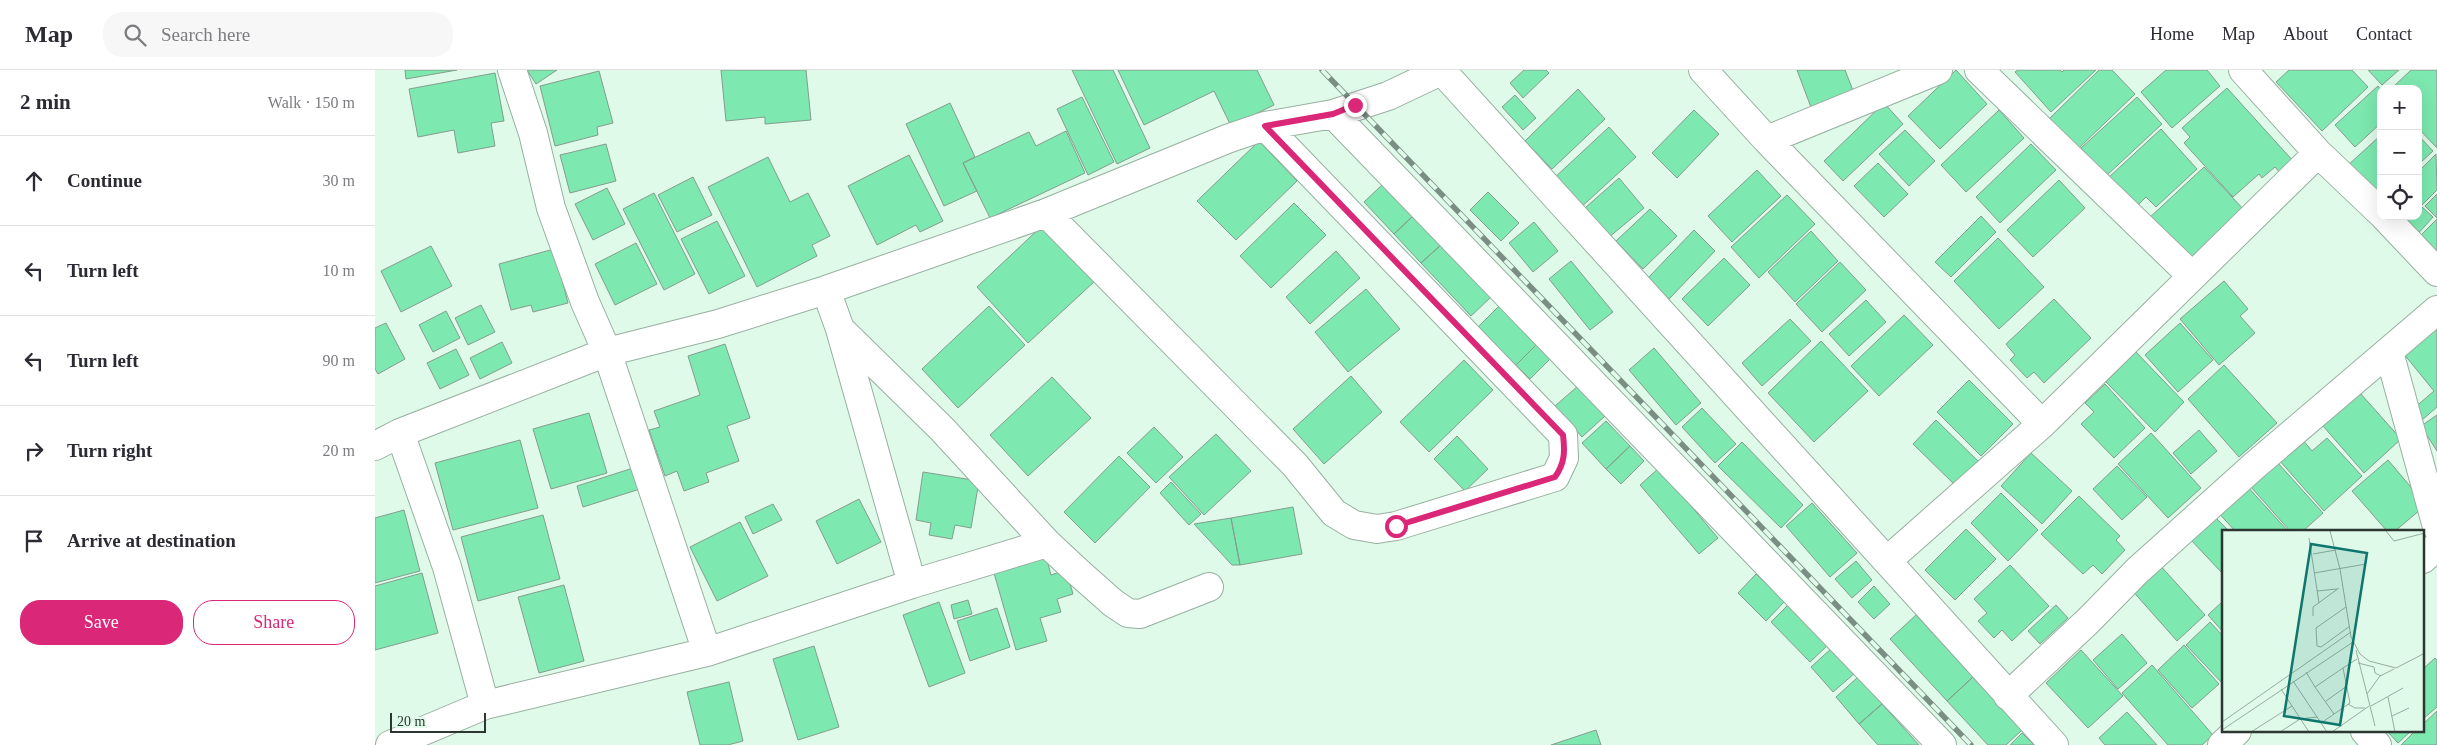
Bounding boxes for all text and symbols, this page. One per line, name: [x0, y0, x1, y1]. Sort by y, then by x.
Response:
search box: [103, 12, 453, 57]
text: Map: [25, 21, 73, 47]
icon: search: [121, 21, 149, 49]
text: Search here: [161, 24, 250, 45]
text: Home: [2150, 24, 2194, 44]
text: Map: [2222, 24, 2255, 44]
text: About: [2283, 24, 2328, 44]
text: Contact: [2356, 24, 2412, 44]
map controls: [2377, 85, 2422, 220]
button: +: [2377, 85, 2422, 130]
text: 2 min: [20, 90, 71, 114]
text: Walk · 150 m: [268, 94, 355, 111]
route end: [1344, 94, 1367, 117]
button: −: [2377, 130, 2422, 175]
icon: ahead: [20, 167, 48, 195]
text: Continue: [67, 170, 142, 191]
text: 30 m: [323, 172, 355, 189]
button: locate: [2377, 175, 2422, 220]
icon: left: [20, 257, 48, 285]
text: Turn left: [67, 260, 139, 281]
text: 10 m: [323, 262, 355, 279]
icon: left: [20, 347, 48, 375]
text: Turn left: [67, 350, 139, 371]
text: 90 m: [323, 352, 355, 369]
icon: right: [20, 437, 48, 465]
text: Turn right: [67, 440, 152, 461]
text: 20 m: [323, 442, 355, 459]
route start: [1385, 515, 1408, 538]
icon: arrive: [20, 527, 48, 555]
text: Arrive at destination: [67, 530, 236, 551]
inset map: [2222, 530, 2425, 732]
button: Save: [20, 600, 183, 645]
button: Share: [193, 600, 355, 645]
scale bar: [390, 710, 486, 733]
text: 20 m: [397, 714, 425, 729]

